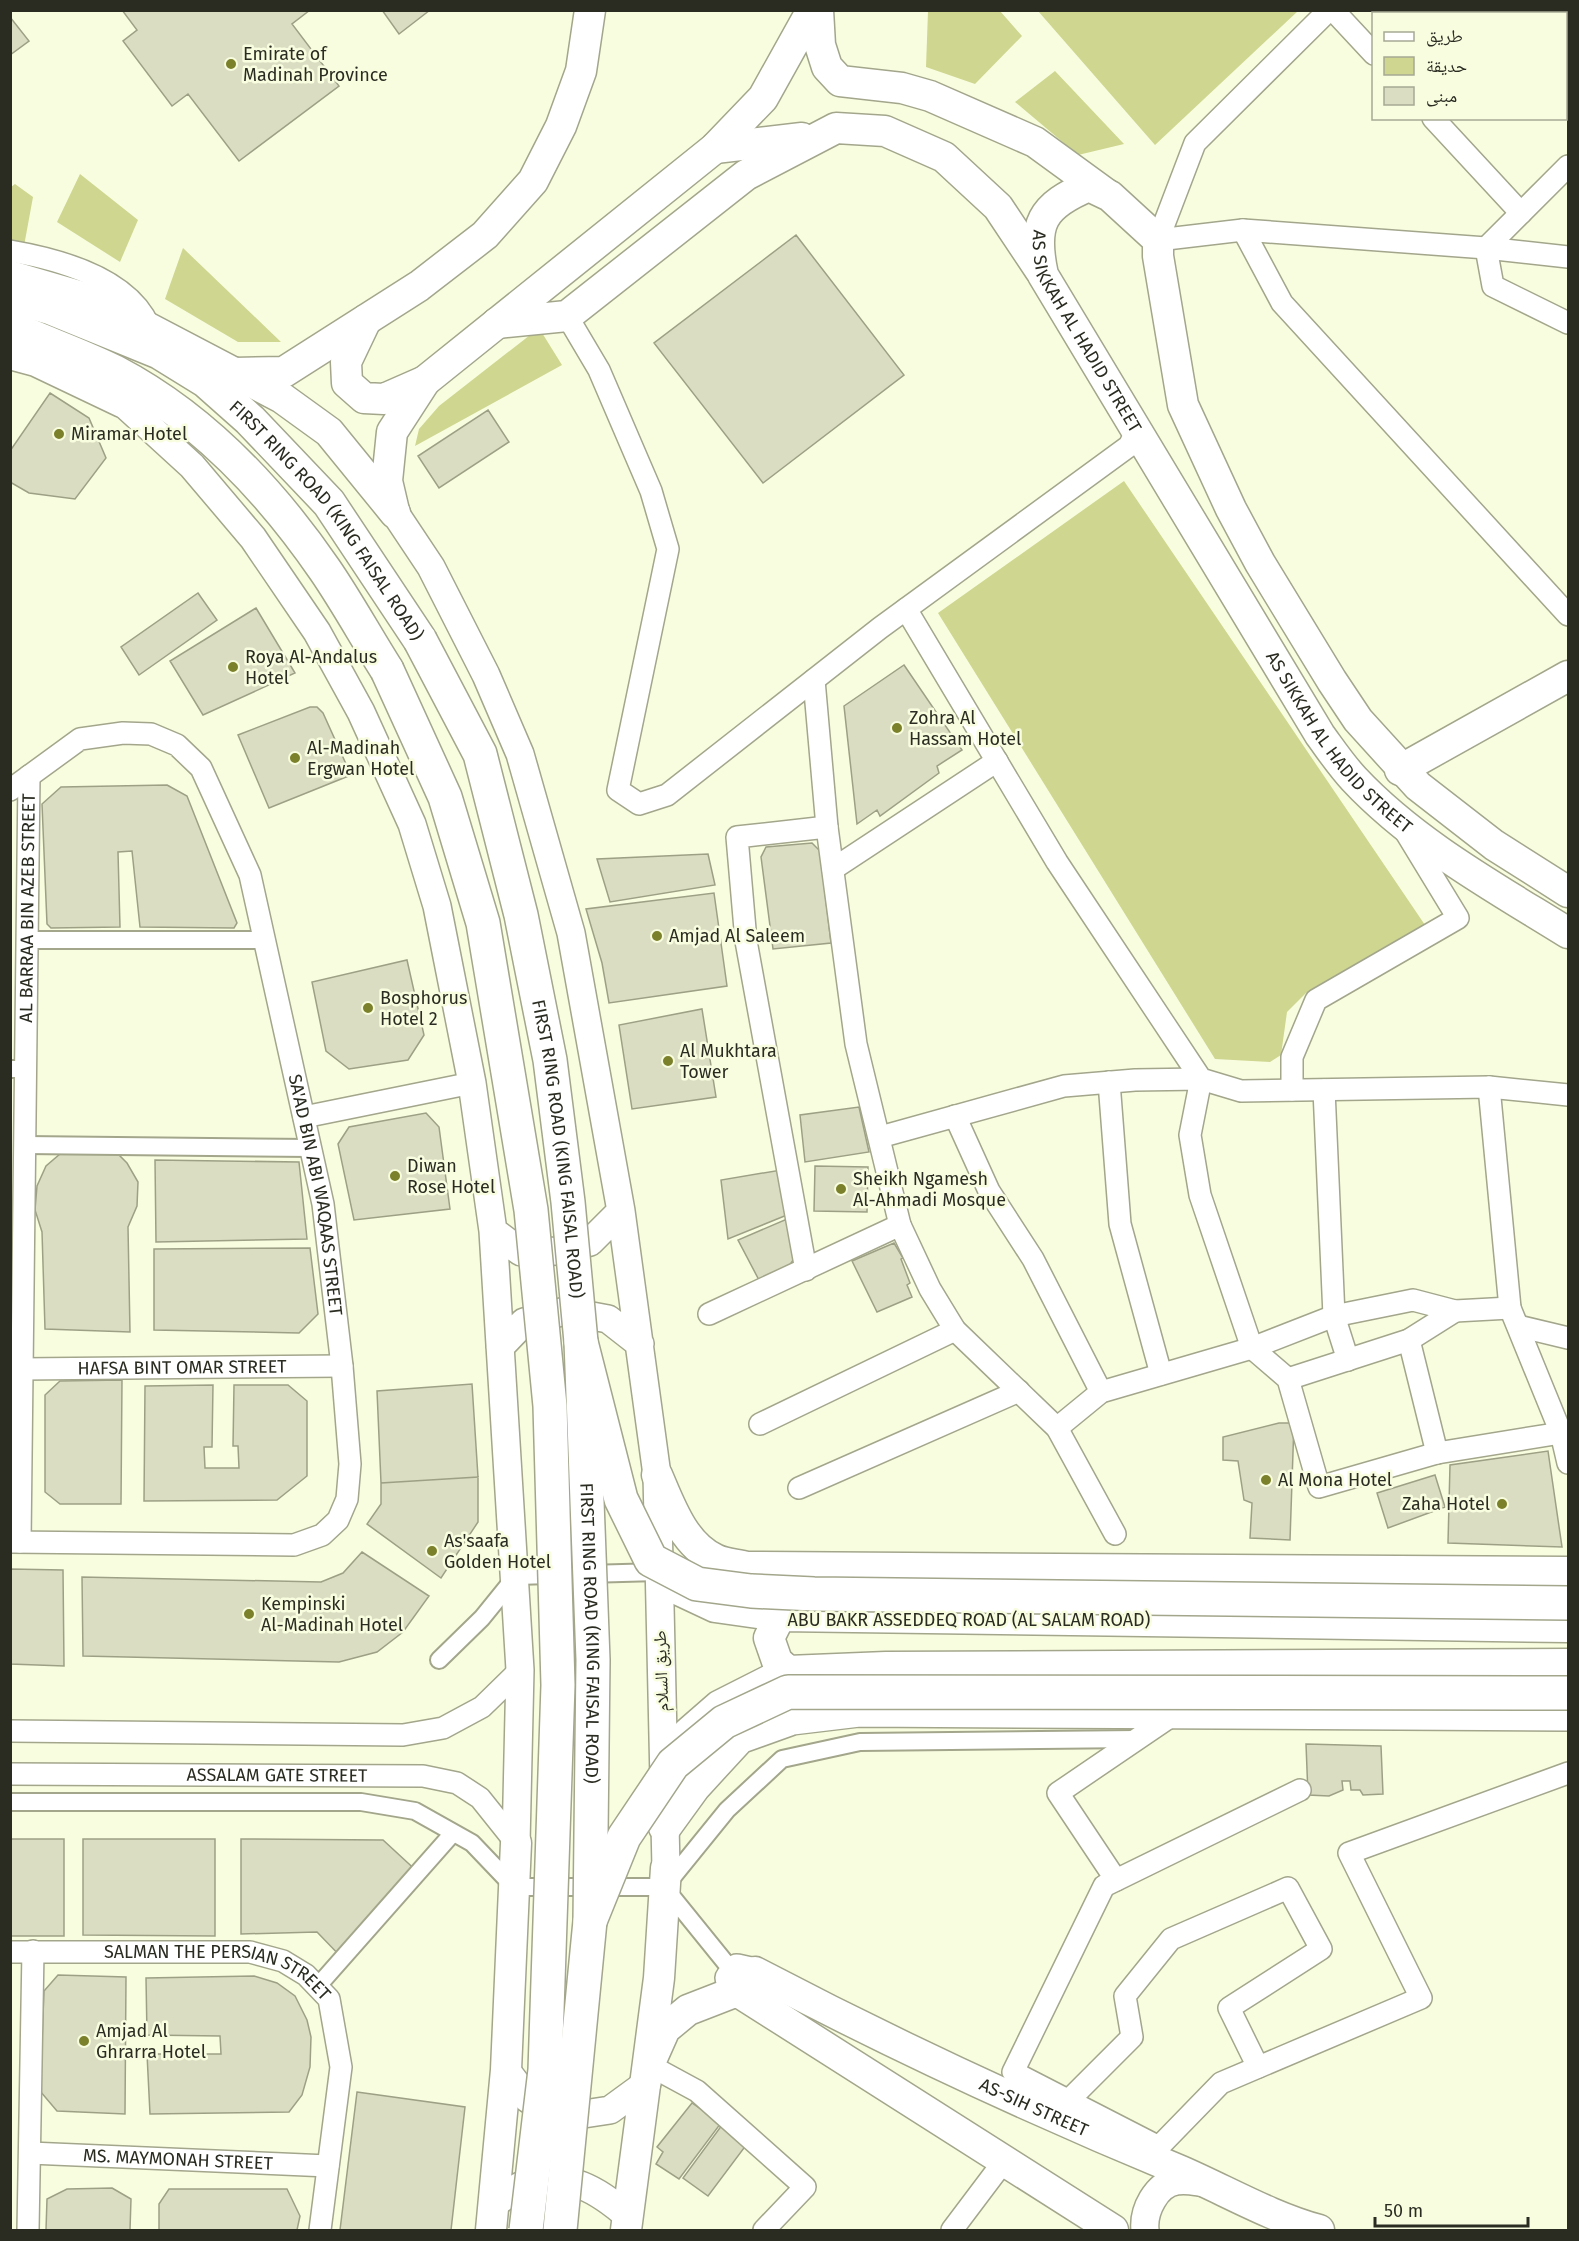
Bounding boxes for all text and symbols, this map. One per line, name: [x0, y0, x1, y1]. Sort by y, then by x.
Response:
legend: [1372, 12, 1567, 120]
text: طريق: [1426, 25, 1463, 47]
place label: Emirate of Madinah Province: [243, 43, 388, 86]
text: حديقة: [1426, 55, 1467, 77]
marker: Emirate of Madinah Province: [224, 57, 238, 71]
text: مبنى: [1426, 85, 1457, 107]
street label: AS SIKKAH AL HADID STREET: [1028, 229, 1147, 437]
street label: FIRST RING ROAD (KING FAISAL ROAD): [225, 396, 428, 645]
place label: Miramar Hotel: [71, 423, 187, 445]
marker: Miramar Hotel: [52, 427, 66, 441]
place label: Roya Al-Andalus Hotel: [245, 646, 377, 689]
street label: AS SIKKAH AL HADID STREET: [1261, 647, 1417, 839]
marker: Roya Al-Andalus Hotel: [226, 660, 240, 674]
place label: Zohra Al Hassam Hotel: [909, 707, 1021, 750]
marker: Zohra Al Hassam Hotel: [890, 721, 904, 735]
place label: Al-Madinah Ergwan Hotel: [307, 737, 414, 780]
marker: Al-Madinah Ergwan Hotel: [288, 751, 302, 765]
street label: AL BARRAA BIN AZEB STREET: [15, 793, 40, 1023]
place label: Amjad Al Saleem: [669, 925, 805, 947]
marker: Amjad Al Saleem: [650, 929, 664, 943]
place label: Bosphorus Hotel 2: [380, 987, 467, 1030]
street label: FIRST RING ROAD (KING FAISAL ROAD): [527, 998, 588, 1299]
marker: Bosphorus Hotel 2: [361, 1001, 375, 1015]
place label: Al Mukhtara Tower: [680, 1040, 777, 1083]
marker: Al Mukhtara Tower: [661, 1054, 675, 1068]
street label: SA'AD BIN ABI WAQAAS STREET: [284, 1072, 347, 1318]
place label: Diwan Rose Hotel: [407, 1155, 495, 1198]
place label: Sheikh Ngamesh Al-Ahmadi Mosque: [853, 1168, 1006, 1211]
marker: Diwan Rose Hotel: [388, 1169, 402, 1183]
marker: Sheikh Ngamesh Al-Ahmadi Mosque: [834, 1182, 848, 1196]
street label: HAFSA BINT OMAR STREET: [77, 1356, 287, 1379]
place label: Al Mona Hotel: [1278, 1469, 1392, 1491]
marker: Al Mona Hotel: [1259, 1473, 1273, 1487]
street label: FIRST RING ROAD (KING FAISAL ROAD): [575, 1482, 604, 1784]
place label: Zaha Hotel: [1402, 1493, 1490, 1515]
marker: Zaha Hotel: [1495, 1497, 1509, 1511]
place label: As'saafa Golden Hotel: [444, 1530, 551, 1573]
marker: As'saafa Golden Hotel: [425, 1544, 439, 1558]
place label: Kempinski Al-Madinah Hotel: [261, 1593, 403, 1636]
marker: Kempinski Al-Madinah Hotel: [242, 1607, 256, 1621]
street label: ABU BAKR ASSEDDEQ ROAD (AL SALAM ROAD): [788, 1609, 1151, 1631]
street label: طريق السلام: [649, 1630, 674, 1712]
street label: ASSALAM GATE STREET: [187, 1764, 368, 1787]
street label: SALMAN THE PERSIAN STREET: [104, 1941, 336, 2005]
place label: Amjad Al Ghrarra Hotel: [96, 2020, 206, 2063]
marker: Amjad Al Ghrarra Hotel: [77, 2034, 91, 2048]
street label: AS-SIH STREET: [976, 2073, 1092, 2142]
street label: MS. MAYMONAH STREET: [83, 2144, 274, 2175]
scale bar: [1375, 2190, 1528, 2228]
text: 50 m: [1384, 2200, 1423, 2222]

